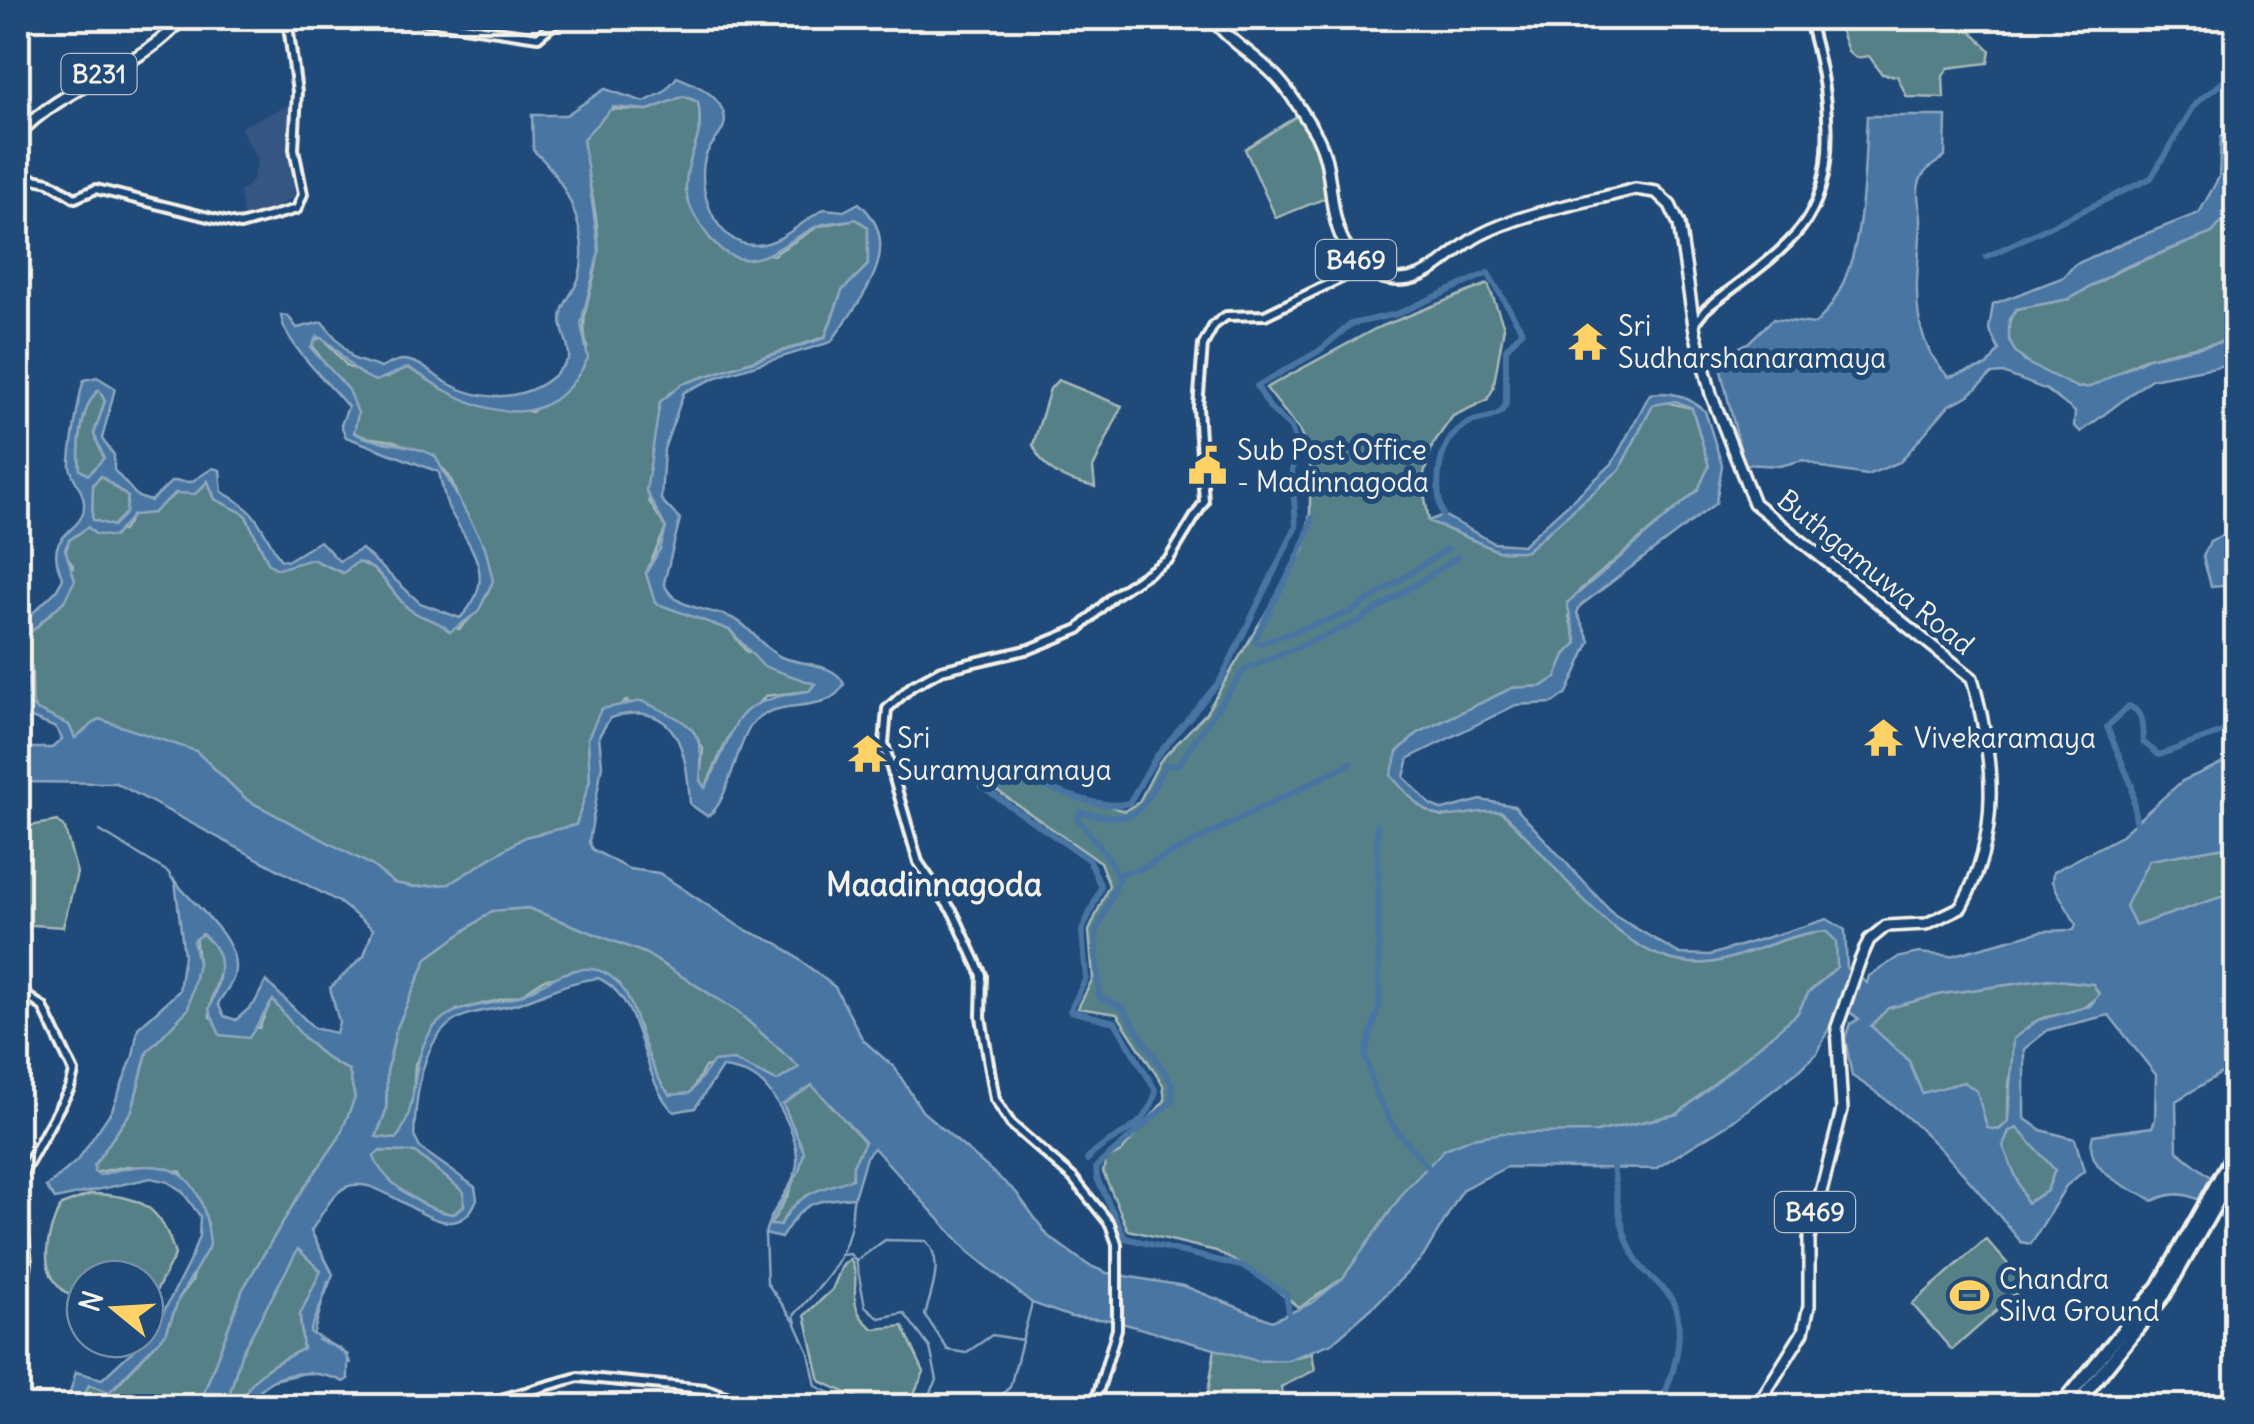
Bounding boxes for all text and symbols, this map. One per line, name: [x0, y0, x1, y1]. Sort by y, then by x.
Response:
road number: B231: [62, 54, 136, 94]
road number: B469: [1316, 240, 1396, 280]
place label: Sri Sudharshanaramaya: [1618, 308, 1886, 376]
temple icon: Sri Sudharshanaramaya: [1567, 321, 1609, 363]
place label: Sub Post Office - Madinnagoda: [1237, 432, 1429, 500]
public building icon: Sub Post Office - Madinnagoda: [1186, 445, 1228, 487]
street label: Buthgamuwa Road: [1770, 482, 1982, 662]
temple icon: Vivekaramaya: [1863, 717, 1905, 759]
place label: Sri Suramyaramaya: [897, 720, 1112, 788]
place label: Vivekaramaya: [1914, 720, 2096, 756]
temple icon: Sri Suramyaramaya: [846, 733, 888, 775]
district label: Maadinnagoda: [826, 864, 1042, 905]
road number: B469: [1775, 1192, 1855, 1232]
north arrow: [65, 1259, 165, 1359]
place label: Chandra Silva Ground: [1999, 1261, 2159, 1329]
sports icon: Chandra Silva Ground: [1948, 1274, 1990, 1316]
text: N: [71, 1287, 111, 1316]

